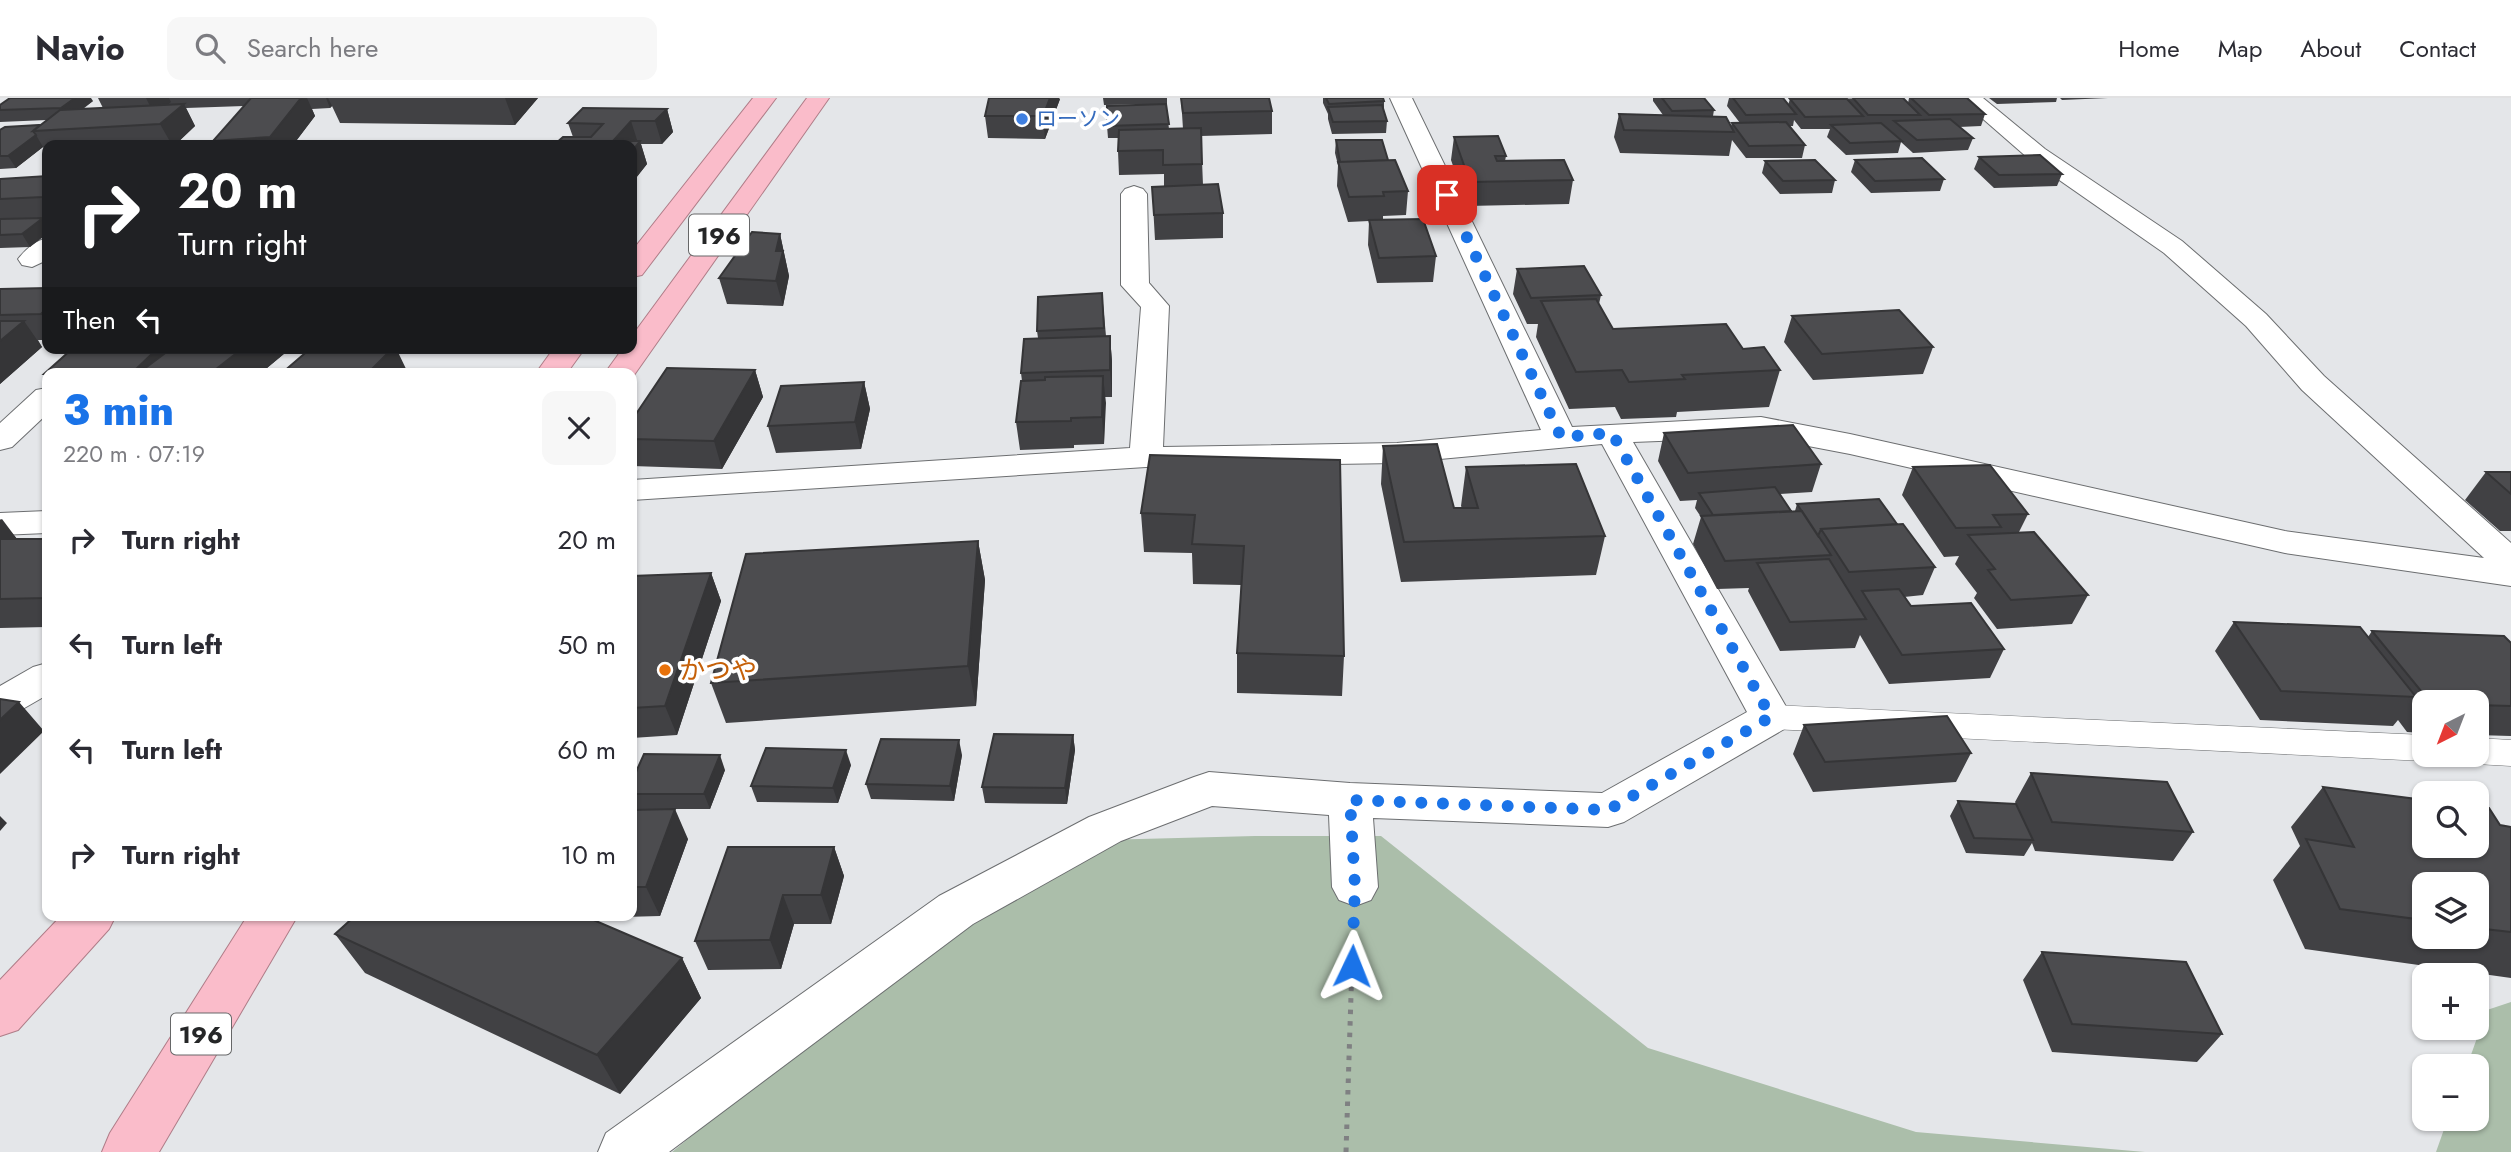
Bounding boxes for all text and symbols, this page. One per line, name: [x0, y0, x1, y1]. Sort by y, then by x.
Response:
search box: [167, 17, 657, 80]
text: Navio: [35, 25, 125, 72]
icon: search: [191, 29, 229, 67]
text: Search here: [247, 29, 378, 67]
text: Home: [2118, 31, 2180, 66]
text: Map: [2218, 31, 2262, 66]
text: About: [2300, 31, 2361, 66]
text: Contact: [2399, 31, 2476, 66]
place label: ローソン: [1036, 104, 1120, 134]
marker: ローソン: [1014, 111, 1030, 127]
text: 20 m: [178, 156, 297, 226]
pin: [1417, 165, 1477, 225]
icon: right: [63, 168, 154, 259]
icon: arrive: [1428, 176, 1466, 214]
road number: 196: [689, 215, 749, 256]
text: Turn right: [178, 221, 307, 267]
text: Then: [63, 301, 116, 339]
icon: left: [130, 301, 168, 339]
text: 3 min: [63, 380, 174, 441]
button: close: [542, 391, 616, 465]
text: 220 m · 07:19: [63, 437, 205, 471]
icon: right: [63, 521, 101, 559]
text: Turn right: [122, 521, 240, 559]
text: 20 m: [558, 521, 616, 559]
icon: left: [63, 626, 101, 664]
text: Turn left: [122, 626, 222, 664]
text: 50 m: [558, 626, 616, 664]
place label: かつや: [679, 651, 757, 689]
marker: かつや: [657, 662, 673, 678]
north arrow: [2412, 690, 2488, 766]
map controls: [2412, 690, 2489, 1131]
icon: left: [63, 731, 101, 769]
text: Turn left: [122, 731, 222, 769]
text: 60 m: [557, 731, 616, 769]
button: search: [2412, 781, 2489, 858]
icon: right: [63, 836, 101, 874]
text: Turn right: [122, 836, 240, 874]
text: 10 m: [561, 836, 616, 874]
button: layers: [2412, 872, 2489, 949]
position arrow: [1315, 929, 1389, 1003]
button: +: [2412, 963, 2489, 1040]
road number: 196: [171, 1014, 231, 1054]
button: −: [2412, 1054, 2489, 1131]

